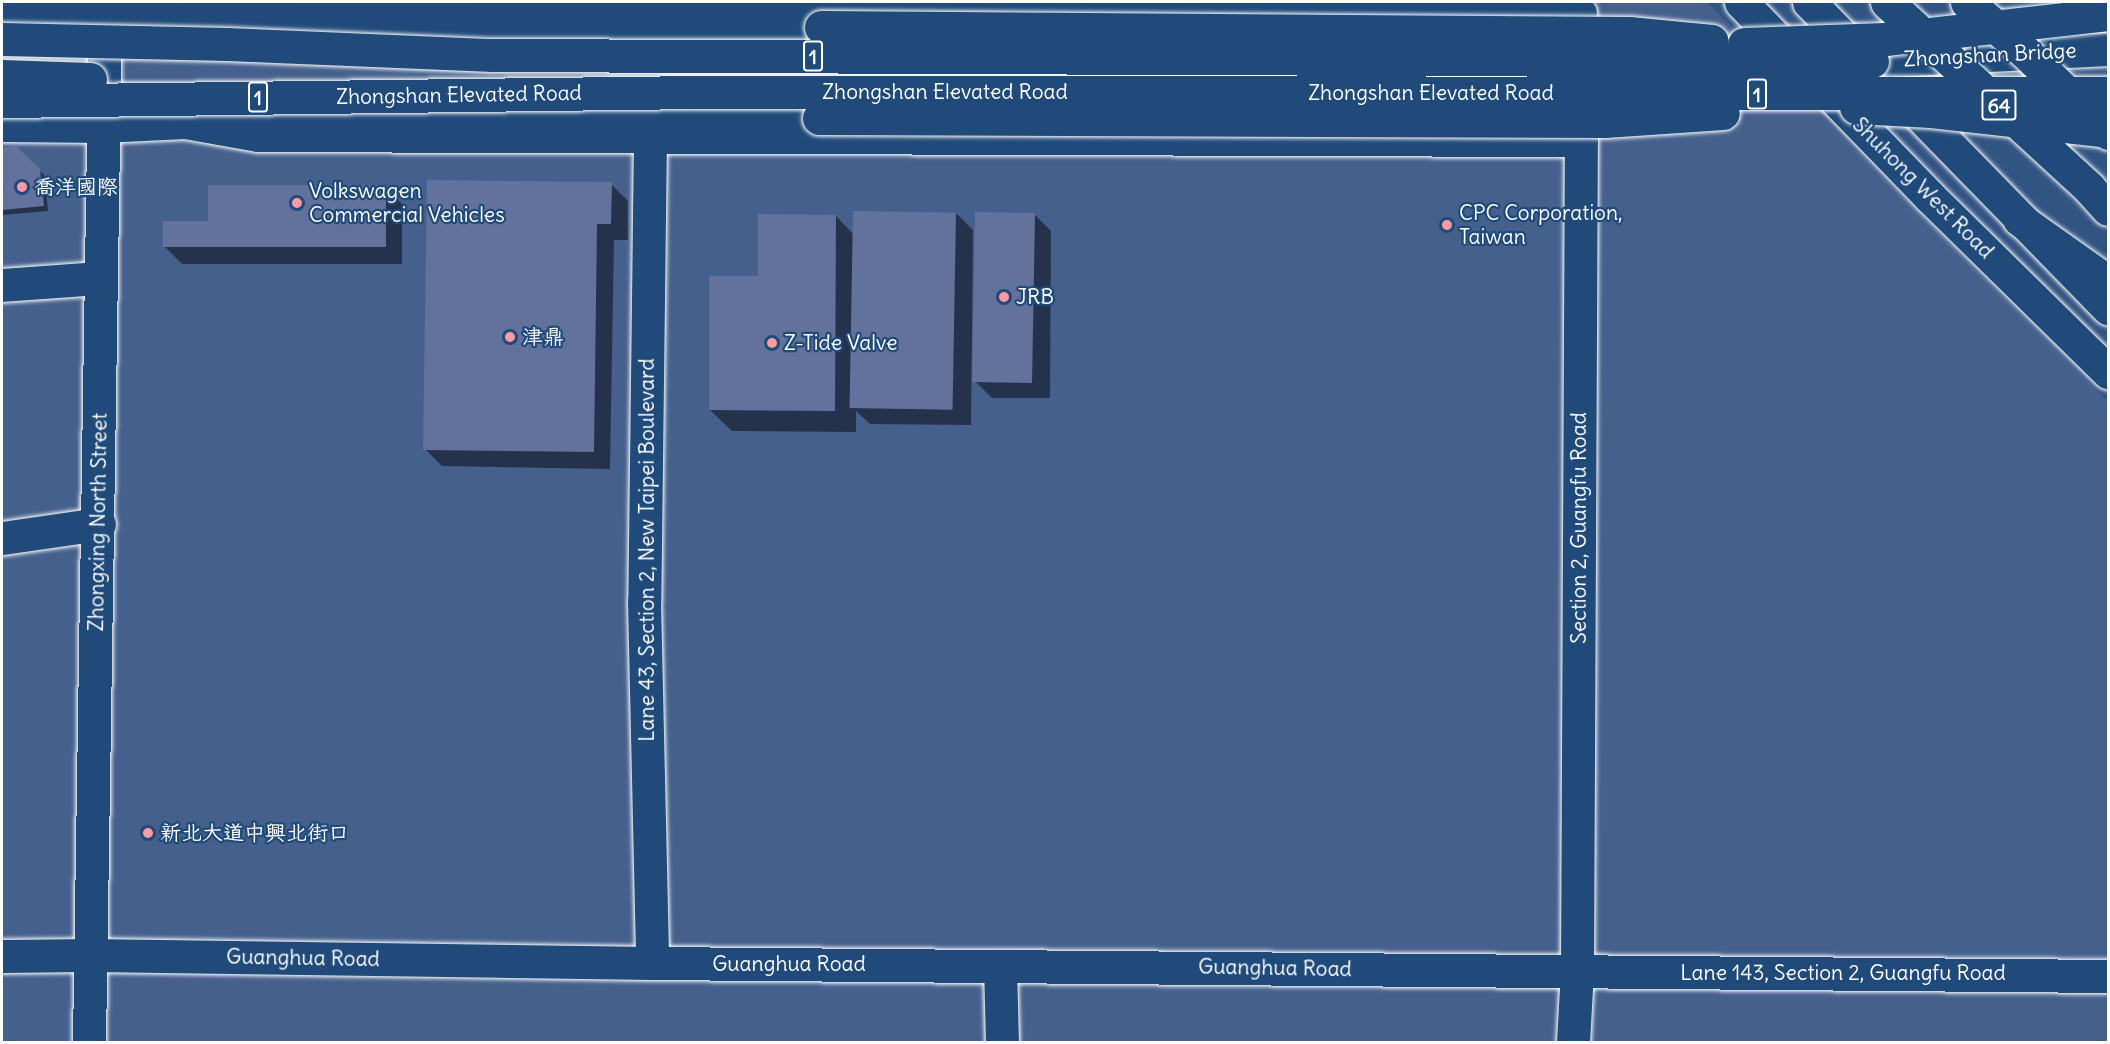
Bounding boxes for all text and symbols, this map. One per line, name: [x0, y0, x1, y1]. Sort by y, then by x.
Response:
street label: Zhongshan Bridge: [1903, 38, 2077, 72]
road number: 1: [802, 39, 824, 73]
road number: 1: [1746, 77, 1768, 111]
street label: Zhongshan Elevated Road: [822, 79, 1068, 105]
road number: 1: [248, 80, 268, 114]
street label: Zhongshan Elevated Road: [336, 80, 582, 110]
street label: Zhongshan Elevated Road: [1308, 80, 1554, 106]
road number: 64: [1981, 88, 2017, 122]
street label: Shuhong West Road: [1847, 112, 1999, 264]
place label: 喬洋國際: [34, 174, 118, 200]
place label: Volkswagen Commercial Vehicles: [309, 178, 505, 228]
marker: 喬洋國際: [15, 180, 29, 194]
marker: Volkswagen Commercial Vehicles: [290, 196, 304, 210]
place label: CPC Corporation, Taiwan: [1459, 200, 1622, 250]
marker: CPC Corporation, Taiwan: [1440, 218, 1454, 232]
place label: JRB: [1016, 284, 1054, 310]
marker: JRB: [997, 290, 1011, 304]
place label: 津鼎: [522, 324, 564, 350]
marker: 津鼎: [503, 330, 517, 344]
place label: Z-Tide Valve: [784, 330, 898, 356]
marker: Z-Tide Valve: [765, 336, 779, 350]
street label: Lane 43, Section 2, New Taipei Boulevard: [634, 358, 660, 742]
street label: Section 2, Guangfu Road: [1566, 412, 1592, 644]
street label: Zhongxing North Street: [83, 413, 113, 631]
place label: 新北大道中興北街口: [160, 820, 349, 846]
marker: 新北大道中興北街口: [141, 826, 155, 840]
street label: Guanghua Road: [226, 944, 380, 972]
street label: Guanghua Road: [712, 951, 866, 977]
street label: Guanghua Road: [1198, 954, 1352, 982]
street label: Lane 143, Section 2, Guangfu Road: [1680, 960, 2006, 986]

